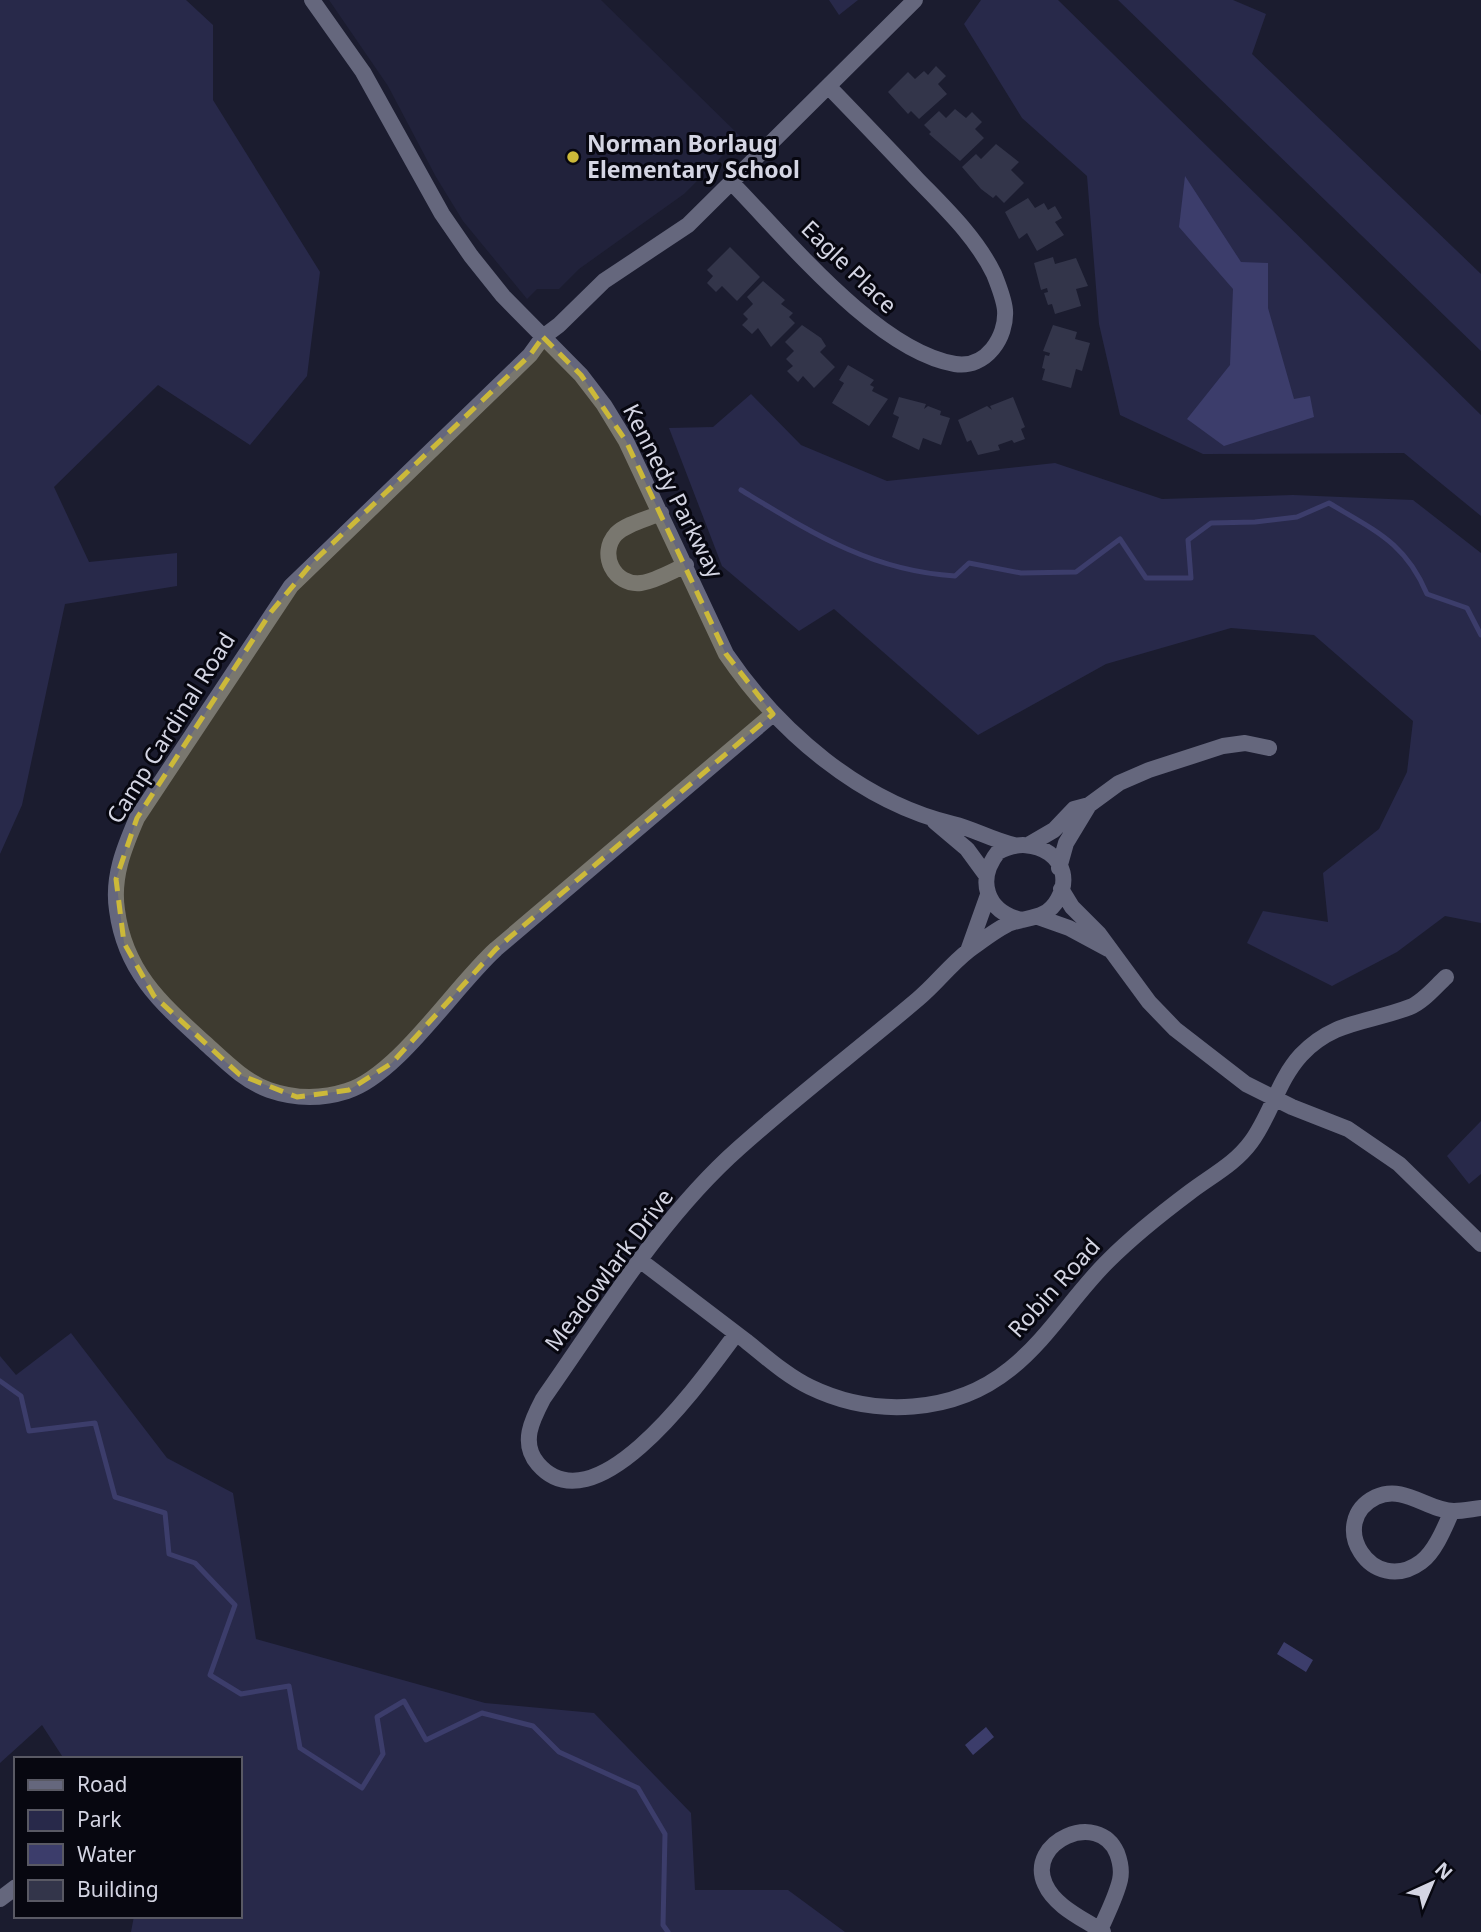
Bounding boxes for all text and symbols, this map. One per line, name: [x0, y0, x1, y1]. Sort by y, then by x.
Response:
place label: Norman Borlaug Elementary School: [587, 127, 800, 185]
marker: Norman Borlaug Elementary School: [565, 149, 581, 165]
street label: Eagle Place: [795, 213, 905, 320]
street label: Kennedy Parkway: [616, 398, 732, 583]
street label: Camp Cardinal Road: [98, 626, 242, 829]
street label: Meadowlark Drive: [536, 1182, 680, 1357]
street label: Robin Road: [1000, 1231, 1107, 1344]
legend: [14, 1757, 242, 1918]
text: Road: [77, 1770, 127, 1798]
text: Park: [77, 1805, 122, 1833]
text: Water: [77, 1840, 136, 1868]
north arrow: [1397, 1848, 1467, 1918]
text: N: [1429, 1856, 1458, 1885]
text: Building: [77, 1875, 159, 1903]

